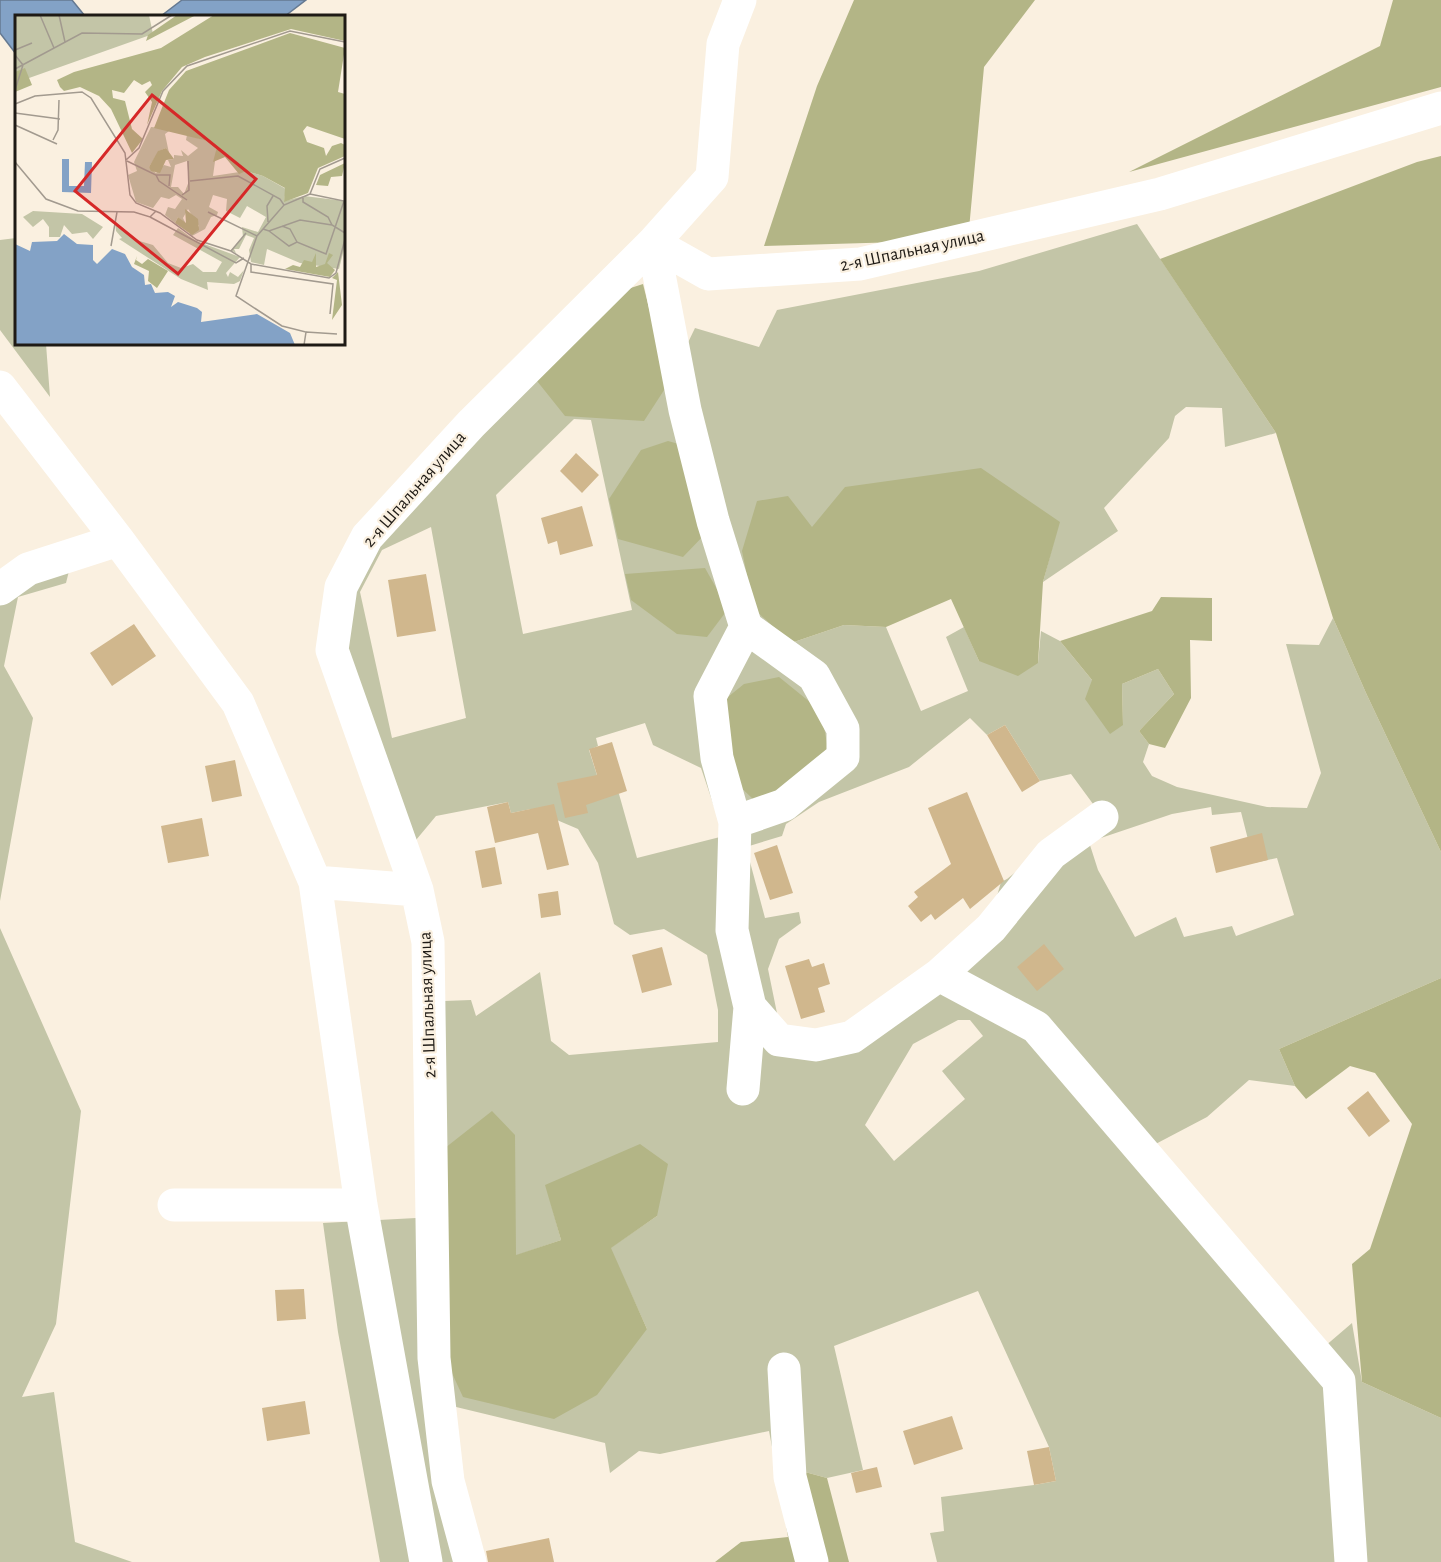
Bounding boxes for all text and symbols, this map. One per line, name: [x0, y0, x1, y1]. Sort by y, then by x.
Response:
inset map: [15, 15, 345, 345]
street label: 2-я Шпальная улица: [839, 227, 986, 275]
street label: 2-я Шпальная улица: [360, 428, 470, 551]
street label: 2-я Шпальная улица: [416, 931, 440, 1079]

